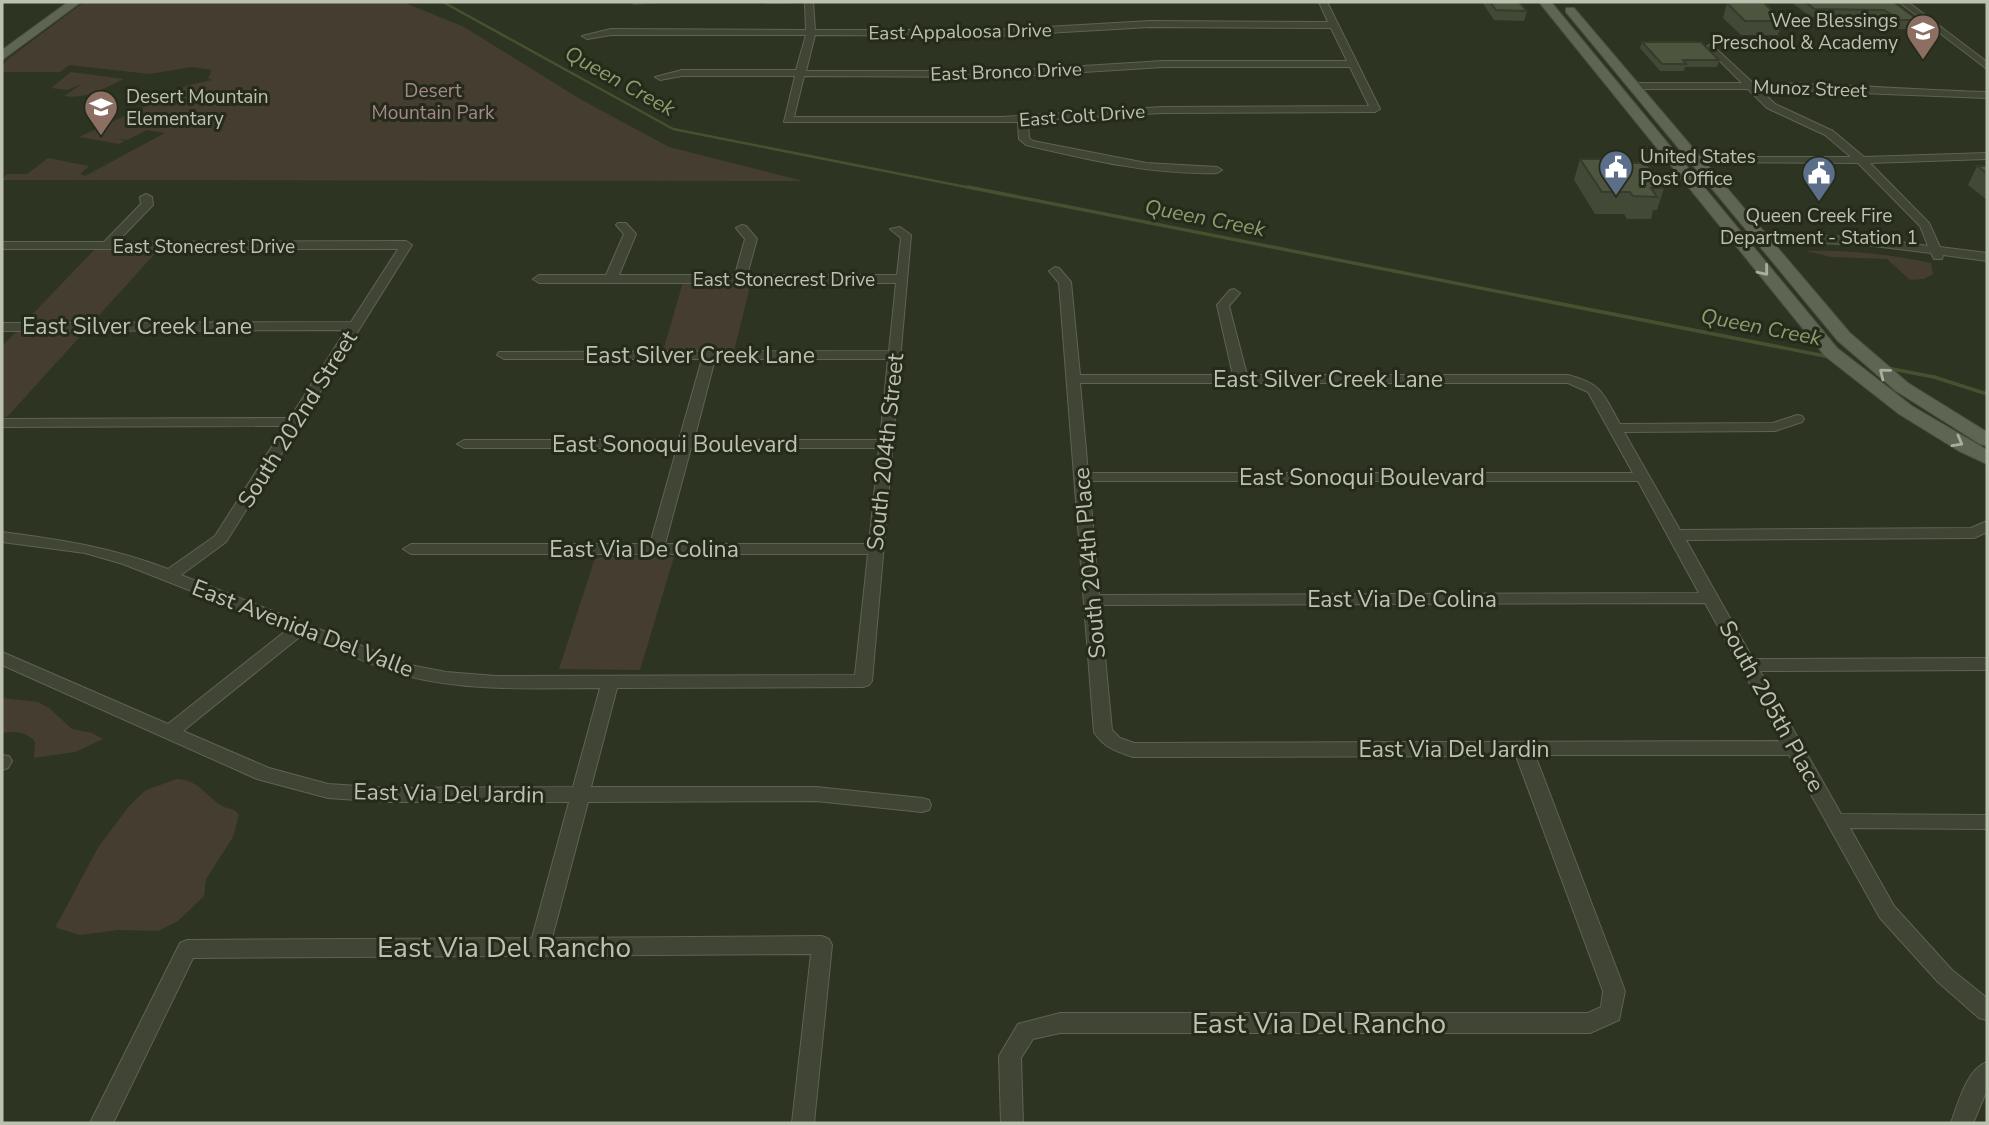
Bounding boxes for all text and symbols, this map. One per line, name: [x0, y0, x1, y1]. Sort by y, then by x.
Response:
place label: Wee Blessings Preschool & Academy: [1711, 8, 1898, 56]
school or university icon: Wee Blessings Preschool & Academy: [1904, 12, 1942, 61]
street label: East Appaloosa Drive: [868, 17, 1052, 47]
water label: Queen Creek: [560, 39, 681, 123]
street label: East Bronco Drive: [930, 56, 1082, 88]
street label: Munoz Street: [1753, 74, 1868, 104]
park label: Desert Mountain Park: [371, 78, 495, 126]
place label: Desert Mountain Elementary: [126, 84, 268, 132]
school or university icon: Desert Mountain Elementary: [82, 88, 120, 137]
street label: East Colt Drive: [1018, 99, 1146, 133]
place label: United States Post Office: [1640, 144, 1756, 192]
public building icon: United States Post Office: [1597, 148, 1635, 197]
public building icon: Queen Creek Fire Department - Station 1: [1800, 154, 1838, 203]
water label: Queen Creek: [1142, 193, 1268, 243]
place label: Queen Creek Fire Department - Station 1: [1720, 203, 1918, 251]
street label: East Stonecrest Drive: [113, 234, 295, 260]
one-way arrow: [1755, 263, 1768, 275]
street label: East Stonecrest Drive: [693, 267, 875, 293]
water label: Queen Creek: [1698, 302, 1824, 352]
street label: East Silver Creek Lane: [22, 311, 252, 342]
street label: South 202nd Street: [230, 324, 365, 514]
street label: East Silver Creek Lane: [585, 340, 815, 371]
street label: South 204th Street: [860, 351, 911, 552]
street label: East Silver Creek Lane: [1213, 364, 1443, 395]
one-way arrow: [1879, 369, 1892, 381]
street label: East Sonoqui Boulevard: [552, 429, 798, 460]
one-way arrow: [1951, 434, 1964, 447]
street label: East Sonoqui Boulevard: [1239, 462, 1485, 493]
street label: South 204th Place: [1066, 466, 1113, 660]
street label: East Via De Colina: [549, 534, 739, 565]
street label: East Avenida Del Valle: [188, 572, 418, 685]
street label: East Via De Colina: [1307, 584, 1497, 615]
street label: South 205th Place: [1712, 615, 1832, 798]
street label: East Via Del Jardin: [1358, 734, 1550, 765]
street label: East Via Del Jardin: [353, 776, 545, 811]
street label: East Via Del Rancho: [377, 929, 631, 967]
street label: East Via Del Rancho: [1192, 1005, 1446, 1043]

